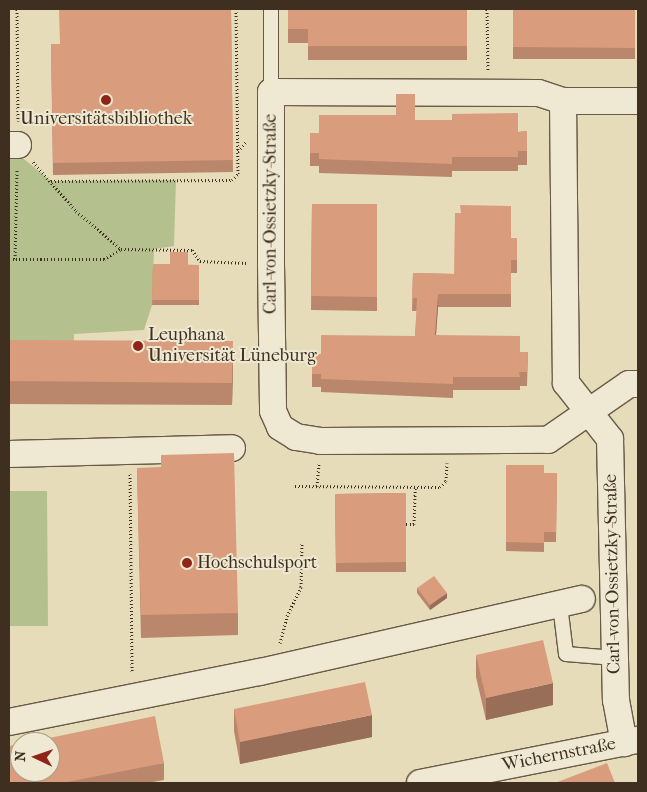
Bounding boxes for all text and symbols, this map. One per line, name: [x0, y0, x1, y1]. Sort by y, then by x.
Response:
marker: Universitätsbibliothek: [100, 94, 112, 106]
place label: Universitätsbibliothek: [20, 108, 192, 130]
street label: Carl-von-Ossietzky-Straße: [260, 114, 282, 314]
place label: Leuphana Universität Lüneburg: [148, 325, 317, 368]
marker: Leuphana Universität Lüneburg: [132, 340, 144, 352]
street label: Carl-von-Ossietzky-Straße: [600, 474, 626, 674]
place label: Hochschulsport: [197, 552, 317, 574]
marker: Hochschulsport: [181, 557, 193, 569]
north arrow: [10, 732, 60, 782]
street label: Wichernstraße: [500, 733, 618, 777]
text: N: [12, 750, 29, 762]

